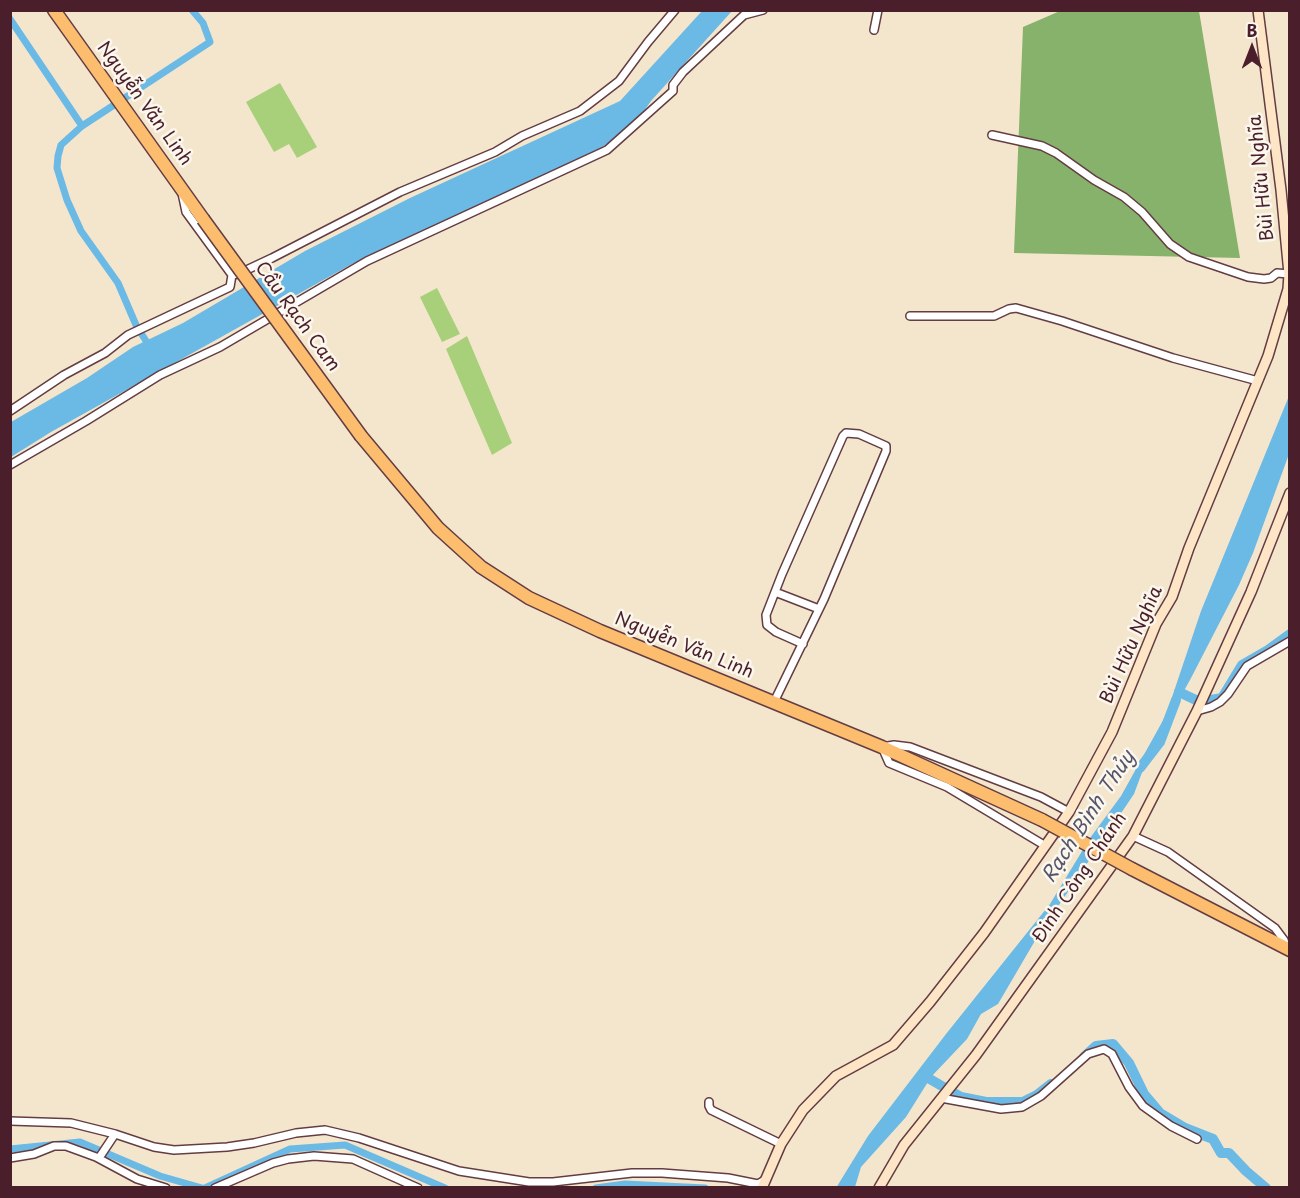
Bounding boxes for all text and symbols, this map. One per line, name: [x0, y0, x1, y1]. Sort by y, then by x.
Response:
north arrow: [1222, 18, 1282, 78]
text: B: [1247, 18, 1257, 42]
street label: Nguyễn Văn Linh: [92, 38, 196, 170]
street label: Bùi Hữu Nghĩa: [1245, 114, 1279, 242]
street label: Cầu Rạch Cam: [250, 258, 344, 376]
street label: Bùi Hữu Nghĩa: [1096, 583, 1168, 707]
street label: Nguyễn Văn Linh: [612, 608, 756, 684]
water label: Rạch Bình Thủy: [1038, 747, 1140, 887]
street label: Đinh Công Chánh: [1028, 809, 1132, 947]

